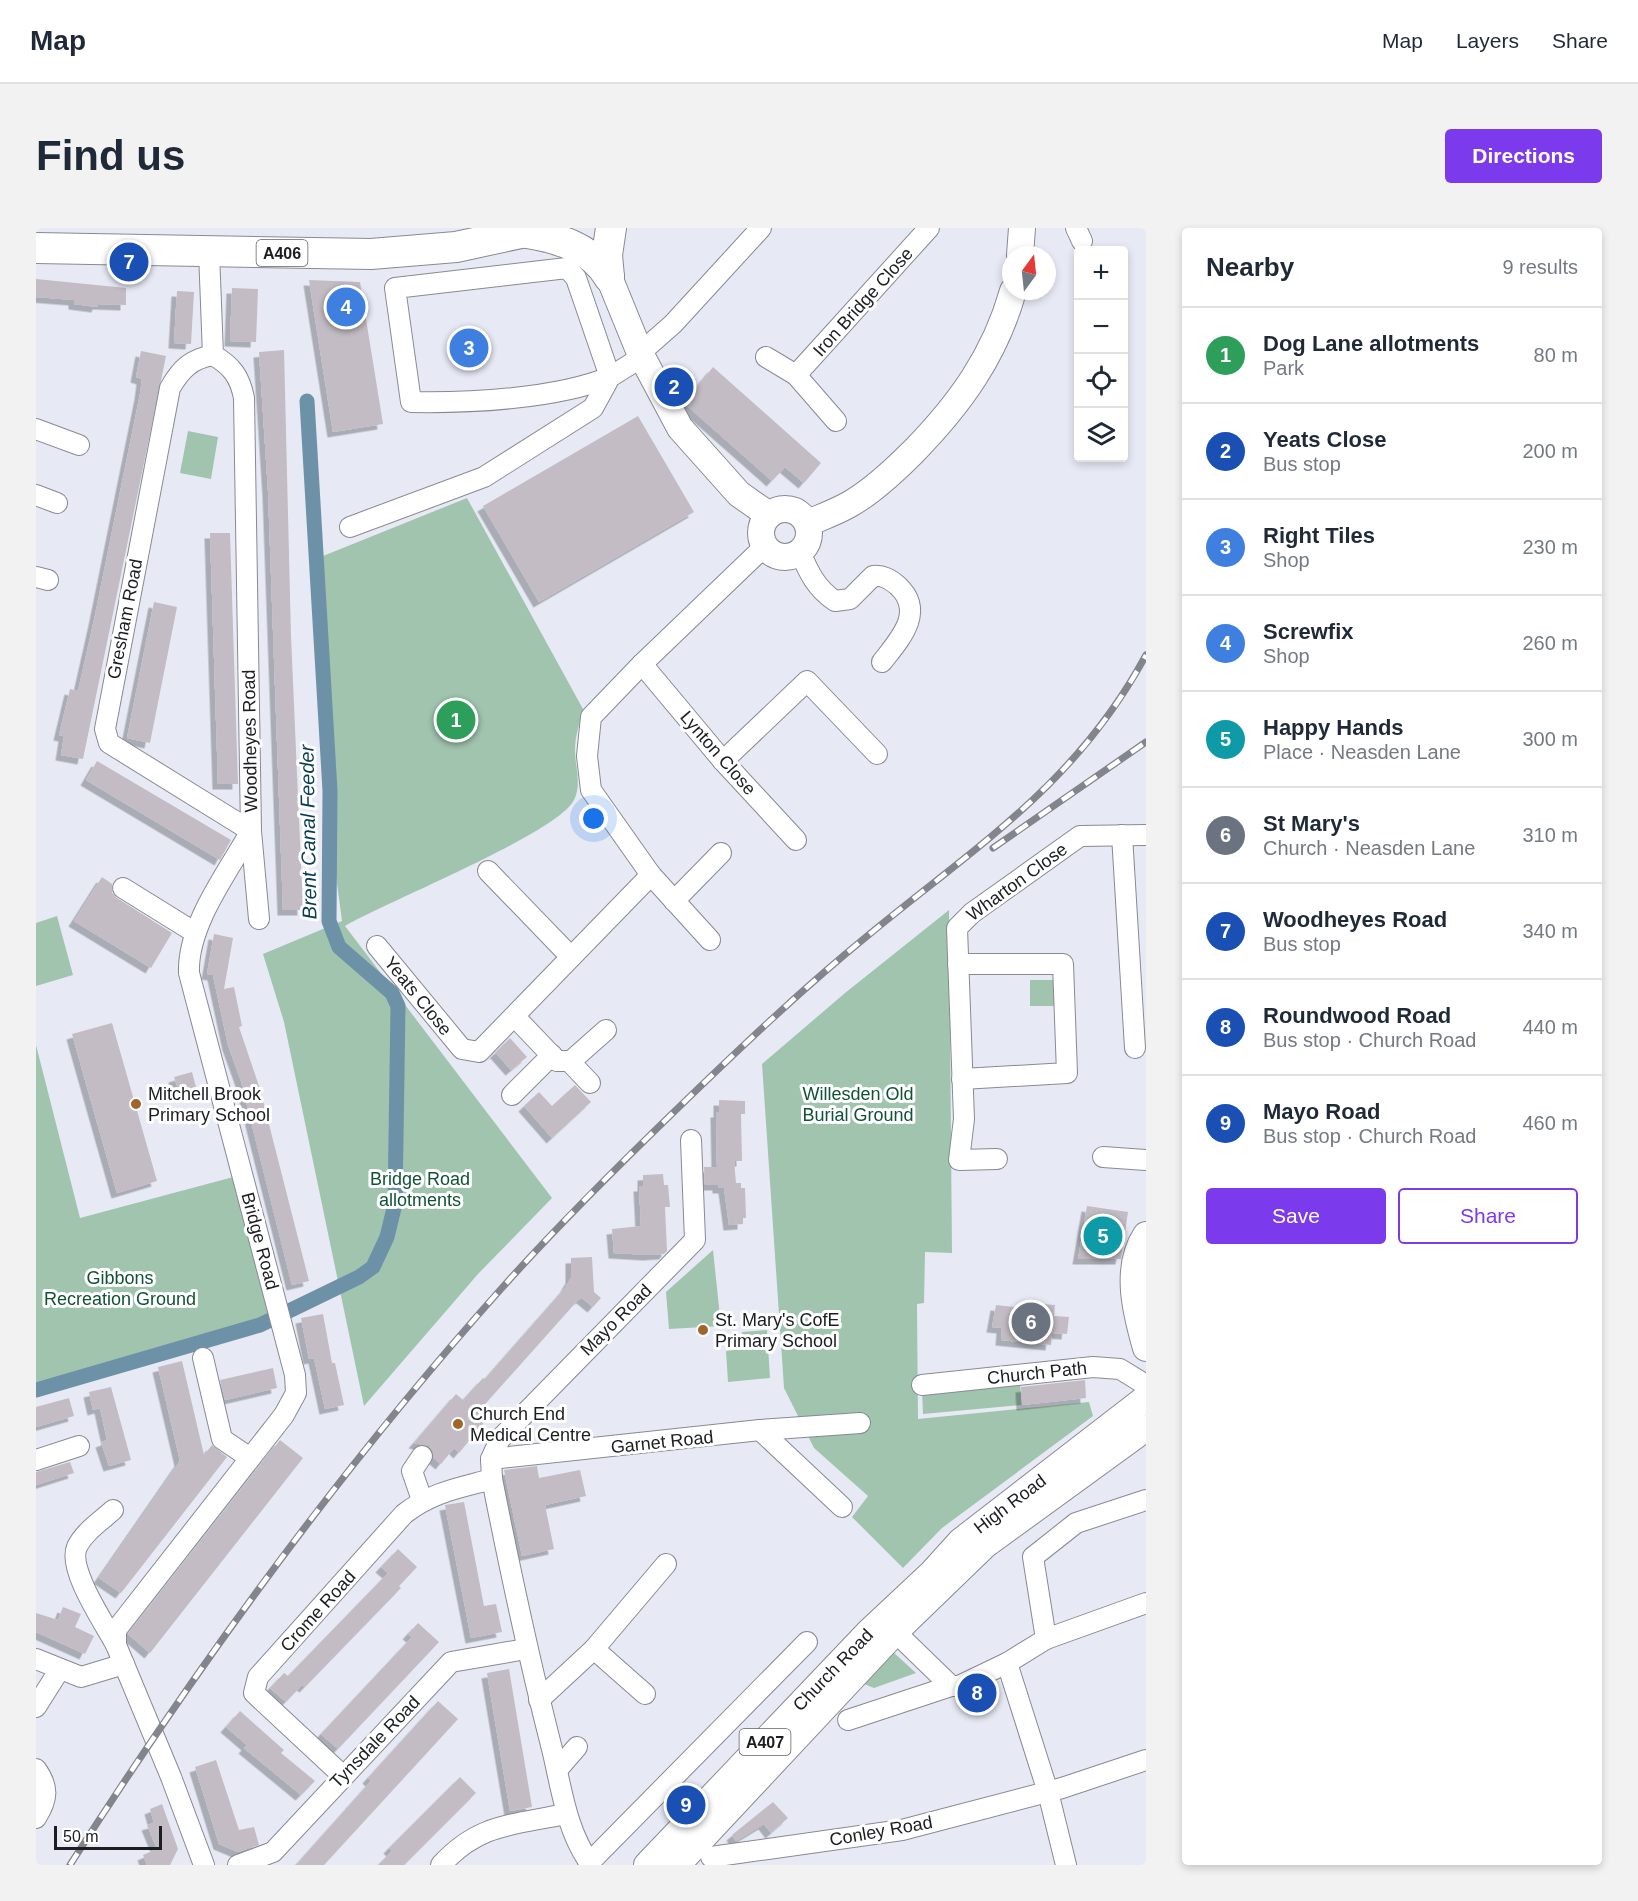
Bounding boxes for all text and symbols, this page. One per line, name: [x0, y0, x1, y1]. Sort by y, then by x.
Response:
text: Map: [30, 25, 86, 56]
text: Map: [1382, 29, 1423, 52]
text: Layers: [1456, 29, 1519, 52]
text: Share: [1552, 29, 1608, 52]
button: Directions: [1445, 129, 1602, 183]
text: Find us: [36, 132, 185, 179]
pin: 7: [110, 240, 148, 285]
road number: A406: [256, 240, 308, 266]
street label: Iron Bridge Close: [809, 244, 917, 360]
north arrow: [1002, 246, 1056, 300]
map controls: [1074, 246, 1128, 462]
button: +: [1074, 246, 1128, 300]
text: Nearby: [1206, 252, 1294, 282]
text: 9 results: [1502, 256, 1578, 278]
pin: 4: [326, 284, 366, 329]
button: −: [1074, 300, 1128, 354]
pin: 3: [450, 326, 488, 370]
text: Dog Lane allotments: [1263, 331, 1479, 356]
text: 1: [1220, 344, 1231, 366]
text: 80 m: [1534, 344, 1578, 366]
button: locate: [1074, 354, 1128, 408]
text: Park: [1263, 357, 1304, 379]
pin: 2: [654, 364, 694, 410]
button: layers: [1074, 408, 1128, 462]
text: Yeats Close: [1263, 427, 1387, 452]
text: 2: [1220, 440, 1231, 462]
text: 200 m: [1522, 440, 1578, 462]
text: Bus stop: [1263, 453, 1341, 475]
text: Right Tiles: [1263, 523, 1375, 548]
text: 3: [1220, 536, 1231, 558]
text: 230 m: [1522, 536, 1578, 558]
text: Shop: [1263, 549, 1310, 571]
street label: Gresham Road: [104, 557, 146, 681]
text: Screwfix: [1263, 619, 1354, 644]
text: 4: [1220, 632, 1231, 654]
text: 260 m: [1522, 632, 1578, 654]
text: Shop: [1263, 645, 1310, 667]
street label: Woodheyes Road: [239, 669, 261, 813]
pin: 1: [436, 698, 476, 742]
street label: Lynton Close: [676, 707, 760, 799]
text: Happy Hands: [1263, 715, 1404, 740]
text: 5: [1220, 728, 1231, 750]
text: 300 m: [1522, 728, 1578, 750]
text: Place · Neasden Lane: [1263, 741, 1461, 763]
water label: Brent Canal Feeder: [295, 743, 321, 919]
your location: [579, 804, 608, 833]
text: St Mary's: [1263, 811, 1360, 836]
text: 6: [1220, 824, 1231, 846]
text: 310 m: [1522, 824, 1578, 846]
text: Church · Neasden Lane: [1263, 837, 1475, 859]
street label: Wharton Close: [963, 839, 1071, 925]
text: Woodheyes Road: [1263, 907, 1447, 932]
text: 7: [1220, 920, 1231, 942]
text: 340 m: [1522, 920, 1578, 942]
text: Bus stop: [1263, 933, 1341, 955]
street label: Yeats Close: [380, 953, 456, 1039]
text: Roundwood Road: [1263, 1003, 1451, 1028]
text: 8: [1220, 1016, 1231, 1038]
text: 440 m: [1522, 1016, 1578, 1038]
text: Bus stop · Church Road: [1263, 1029, 1476, 1051]
place label: Mitchell Brook Primary School: [148, 1084, 270, 1125]
park label: Willesden Old Burial Ground: [802, 1084, 914, 1125]
marker: Mitchell Brook Primary School: [129, 1097, 143, 1111]
text: Mayo Road: [1263, 1099, 1380, 1124]
text: 9: [1220, 1112, 1231, 1134]
text: 460 m: [1522, 1112, 1578, 1134]
text: Bus stop · Church Road: [1263, 1125, 1476, 1147]
park label: Bridge Road allotments: [370, 1169, 470, 1210]
button: Save: [1206, 1188, 1386, 1244]
button: Share: [1398, 1188, 1578, 1244]
street label: Bridge Road: [237, 1190, 283, 1292]
pin: 5: [1084, 1214, 1122, 1258]
park label: Gibbons Recreation Ground: [44, 1268, 196, 1309]
street label: Mayo Road: [576, 1280, 656, 1360]
pin: 6: [1012, 1300, 1050, 1344]
place label: St. Mary's CofE Primary School: [715, 1310, 839, 1351]
marker: St. Mary's CofE Primary School: [696, 1323, 710, 1337]
street label: Church Path: [986, 1358, 1088, 1388]
place label: Church End Medical Centre: [470, 1404, 591, 1445]
marker: Church End Medical Centre: [451, 1417, 465, 1431]
street label: Garnet Road: [610, 1427, 714, 1457]
street label: High Road: [970, 1470, 1050, 1538]
street label: Crome Road: [276, 1566, 360, 1656]
street label: Church Road: [789, 1625, 877, 1715]
pin: 8: [958, 1670, 996, 1716]
street label: Tynsdale Road: [326, 1692, 424, 1792]
road number: A407: [740, 1729, 790, 1755]
pin: 9: [666, 1782, 706, 1828]
street label: Conley Road: [828, 1812, 934, 1850]
scale bar: [54, 1823, 162, 1850]
text: 50 m: [63, 1828, 99, 1845]

